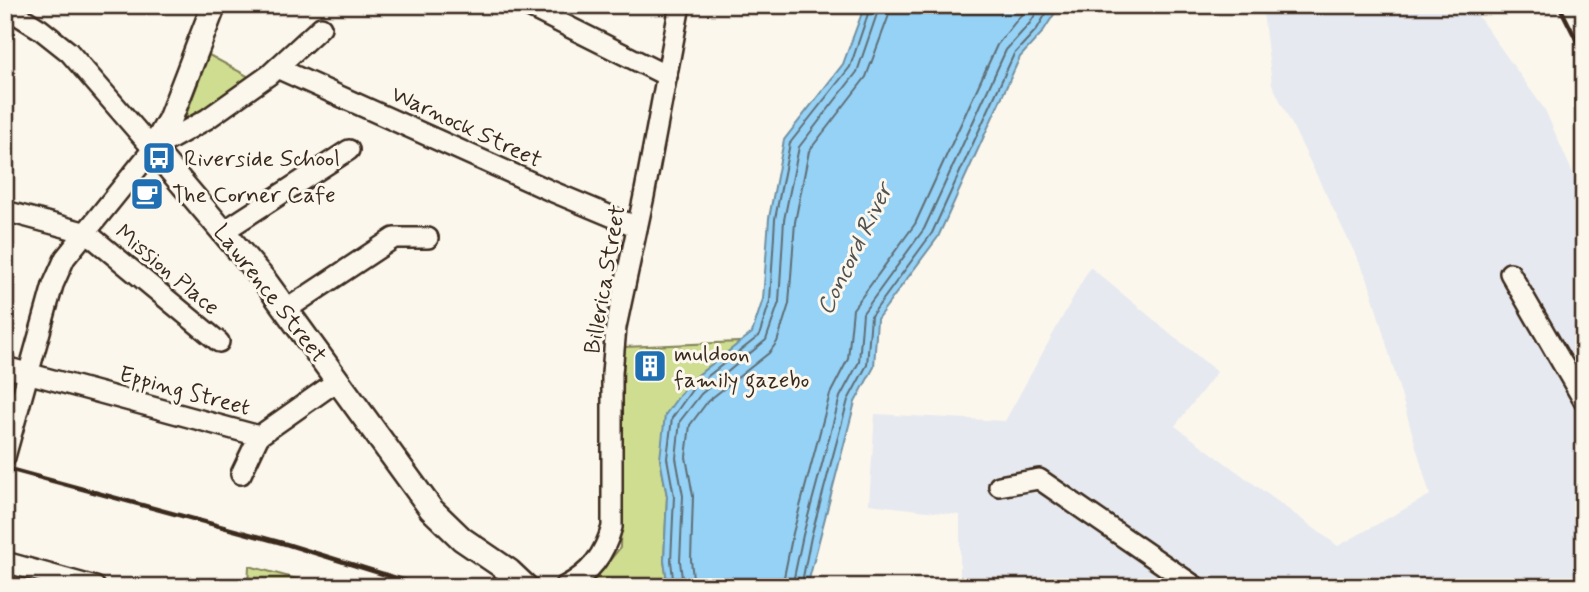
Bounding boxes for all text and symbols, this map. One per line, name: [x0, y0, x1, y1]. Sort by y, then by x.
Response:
street label: Warnock Street: [386, 80, 547, 176]
bus stop icon: Riverside School: [140, 139, 178, 177]
place label: Riverside School: [184, 145, 340, 175]
cafe icon: The Corner Cafe: [128, 175, 166, 213]
water label: Concord River: [810, 176, 902, 320]
place label: The Corner Cafe: [172, 181, 336, 211]
street label: Billerica Street: [578, 202, 634, 356]
street label: Mission Place: [108, 218, 225, 323]
street label: Lawrence Street: [206, 219, 333, 370]
place label: muldoon family gazebo: [674, 340, 810, 398]
building icon: muldoon family gazebo: [631, 347, 669, 385]
street label: Epping Street: [116, 360, 253, 424]

